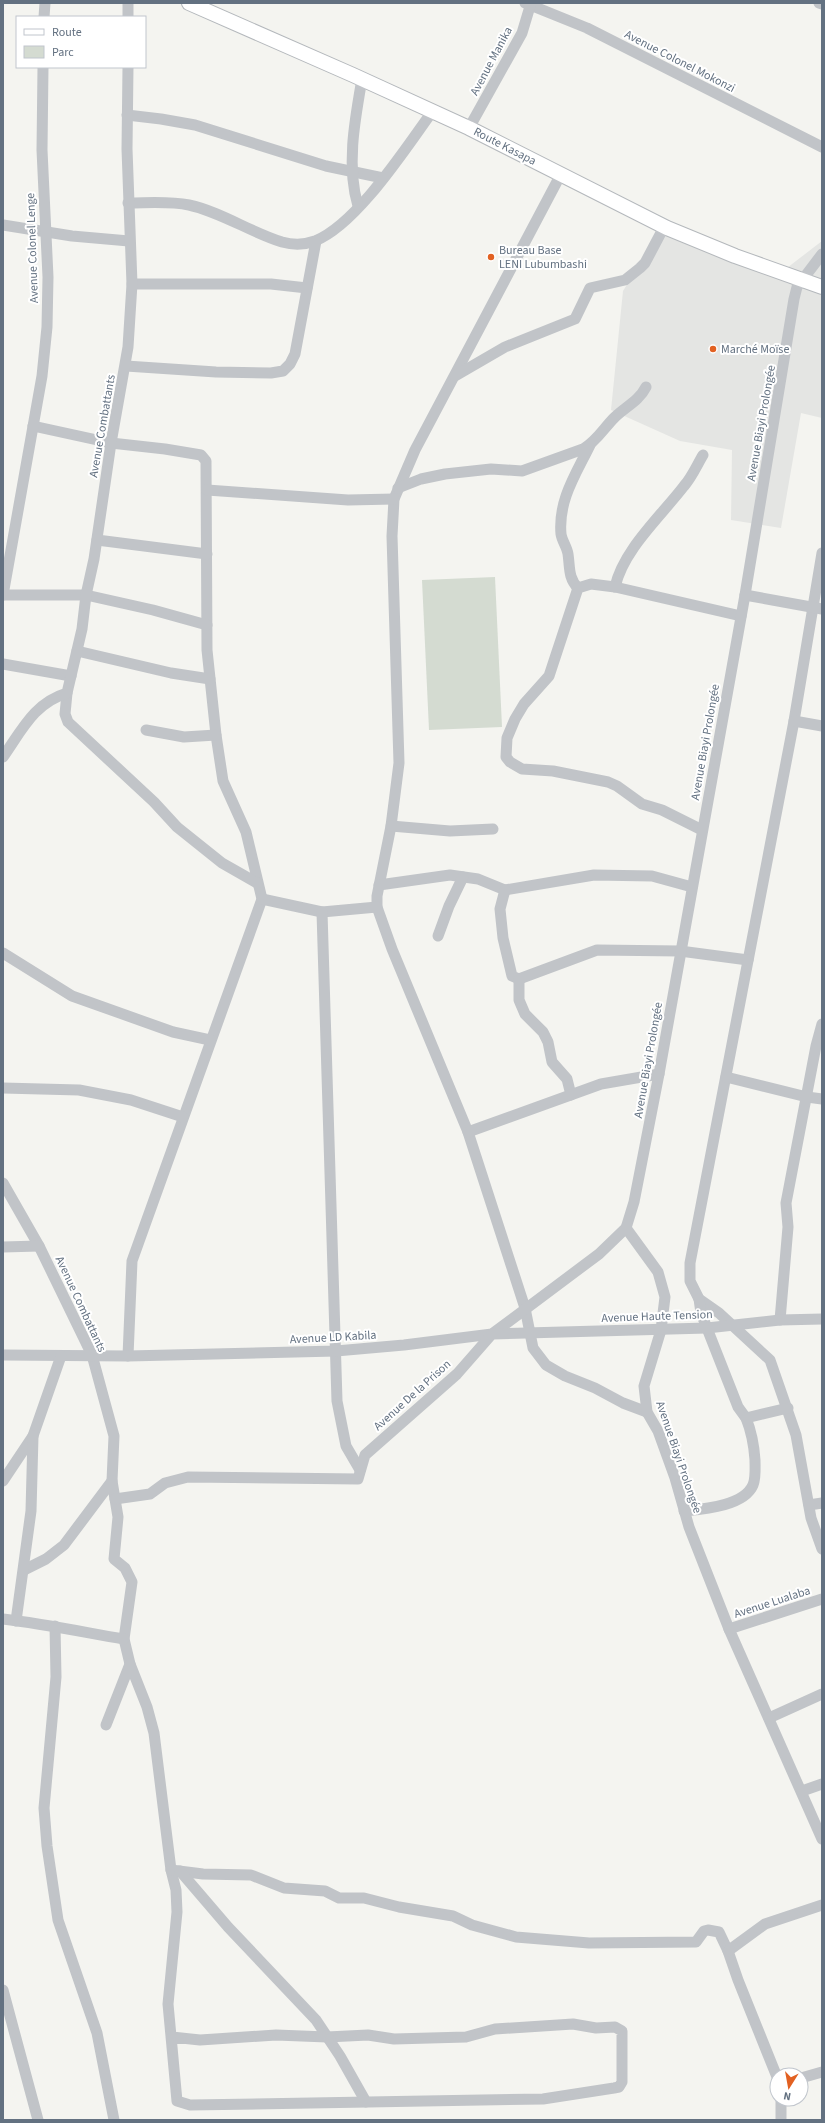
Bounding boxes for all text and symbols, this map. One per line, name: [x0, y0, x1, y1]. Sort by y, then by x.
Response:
legend: [16, 16, 146, 68]
text: Route: [52, 24, 82, 41]
street label: Avenue Manika: [466, 24, 517, 99]
street label: Avenue Colonel Mokonzi: [621, 26, 738, 97]
text: Parc: [52, 44, 74, 61]
street label: Route Kasapa: [470, 123, 539, 170]
street label: Avenue Colonel Lenge: [22, 193, 43, 303]
place label: Bureau Base LENI Lubumbashi: [499, 242, 587, 273]
marker: Bureau Base LENI Lubumbashi: [486, 252, 496, 262]
place label: Marché Moïse: [721, 341, 789, 358]
marker: Marché Moïse: [708, 344, 718, 354]
street label: Avenue Biayi Prolongée: [743, 364, 780, 482]
street label: Avenue Combattants: [85, 373, 120, 479]
street label: Avenue Biayi Prolongée: [687, 683, 724, 801]
street label: Avenue Biayi Prolongée: [630, 1001, 667, 1119]
street label: Avenue Combattants: [51, 1253, 110, 1355]
street label: Avenue Haute Tension: [601, 1306, 713, 1327]
street label: Avenue LD Kabila: [289, 1327, 377, 1348]
street label: Avenue De la Prison: [370, 1356, 455, 1435]
street label: Avenue Biayi Prolongée: [651, 1399, 706, 1516]
street label: Avenue Lualaba: [732, 1582, 812, 1623]
north arrow: [769, 2067, 809, 2107]
text: N: [782, 2088, 792, 2104]

